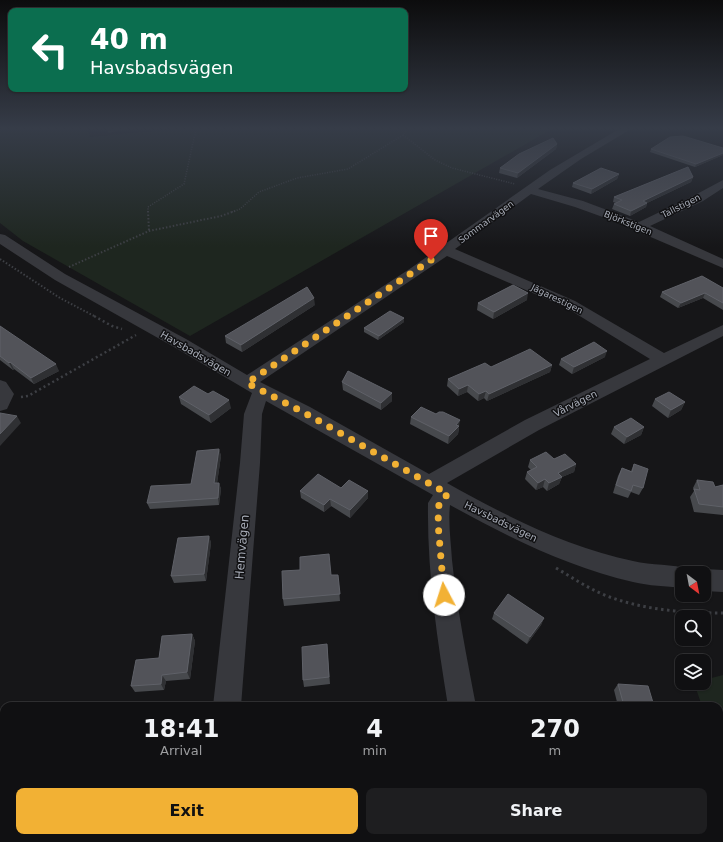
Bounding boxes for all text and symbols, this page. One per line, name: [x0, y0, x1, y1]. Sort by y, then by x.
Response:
text: 40 m: [90, 23, 168, 56]
icon: left: [24, 24, 76, 76]
text: Havsbadsvägen: [90, 57, 233, 78]
street label: Tallstigen: [659, 192, 702, 220]
street label: Sommarvägen: [456, 199, 516, 245]
street label: Björkstigen: [603, 209, 653, 237]
pin: [414, 219, 448, 260]
icon: arrive: [420, 225, 442, 247]
street label: Jägarestigen: [529, 282, 584, 316]
street label: Havsbadsvägen: [158, 329, 233, 378]
street label: Vårvägen: [551, 387, 599, 419]
street label: Havsbadsvägen: [463, 499, 539, 544]
street label: Hemvägen: [232, 514, 252, 580]
north arrow: [675, 566, 711, 602]
map controls: [675, 566, 711, 690]
position arrow: [423, 574, 465, 616]
button: search: [675, 610, 711, 646]
button: layers: [675, 654, 711, 690]
text: 18:41: [143, 715, 219, 743]
text: 4: [366, 715, 383, 743]
text: 270: [530, 715, 580, 743]
text: Arrival: [160, 743, 202, 758]
text: min: [362, 743, 387, 758]
text: m: [549, 743, 561, 758]
button: Exit: [16, 788, 358, 834]
button: Share: [366, 788, 707, 834]

